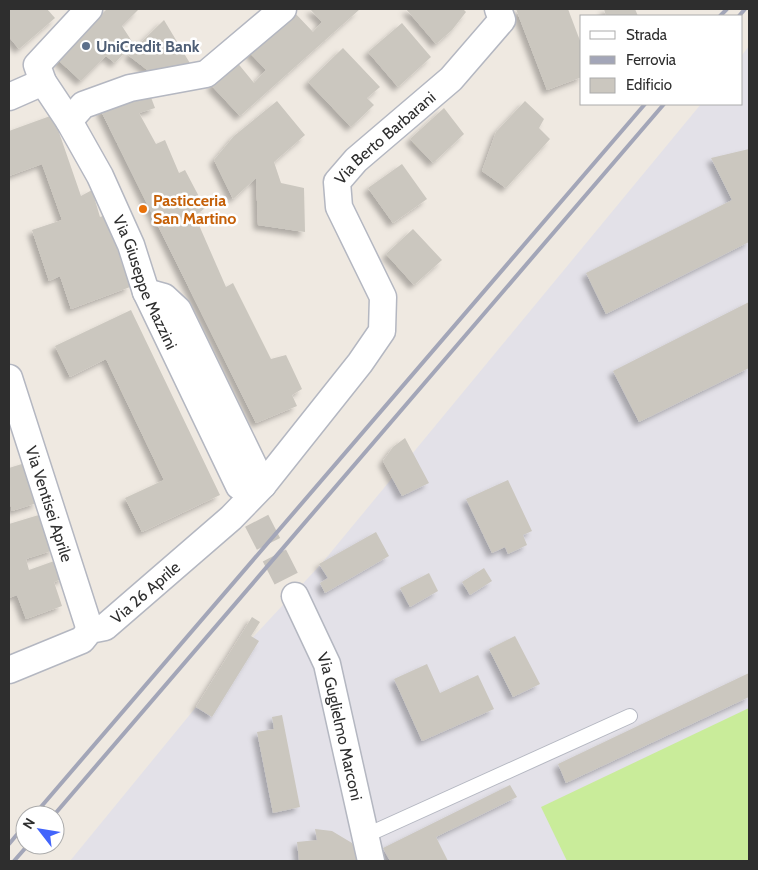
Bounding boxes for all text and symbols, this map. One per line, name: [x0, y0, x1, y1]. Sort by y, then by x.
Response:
legend: [580, 15, 743, 105]
text: Strada: [626, 26, 668, 44]
place label: UniCredit Bank: [96, 37, 200, 56]
marker: UniCredit Bank: [80, 40, 92, 52]
text: Ferrovia: [626, 51, 677, 69]
text: Edificio: [626, 76, 672, 94]
street label: Via Berto Barbarani: [331, 88, 439, 188]
place label: Pasticceria San Martino: [153, 191, 236, 228]
marker: Pasticceria San Martino: [137, 203, 149, 215]
street label: Via Giuseppe Mazzini: [109, 212, 181, 353]
street label: Via Ventisei Aprile: [21, 443, 76, 564]
street label: Via 26 Aprile: [107, 558, 184, 628]
street label: Via Guglielmo Marconi: [313, 649, 366, 802]
north arrow: [15, 805, 65, 855]
text: N: [19, 814, 39, 832]

